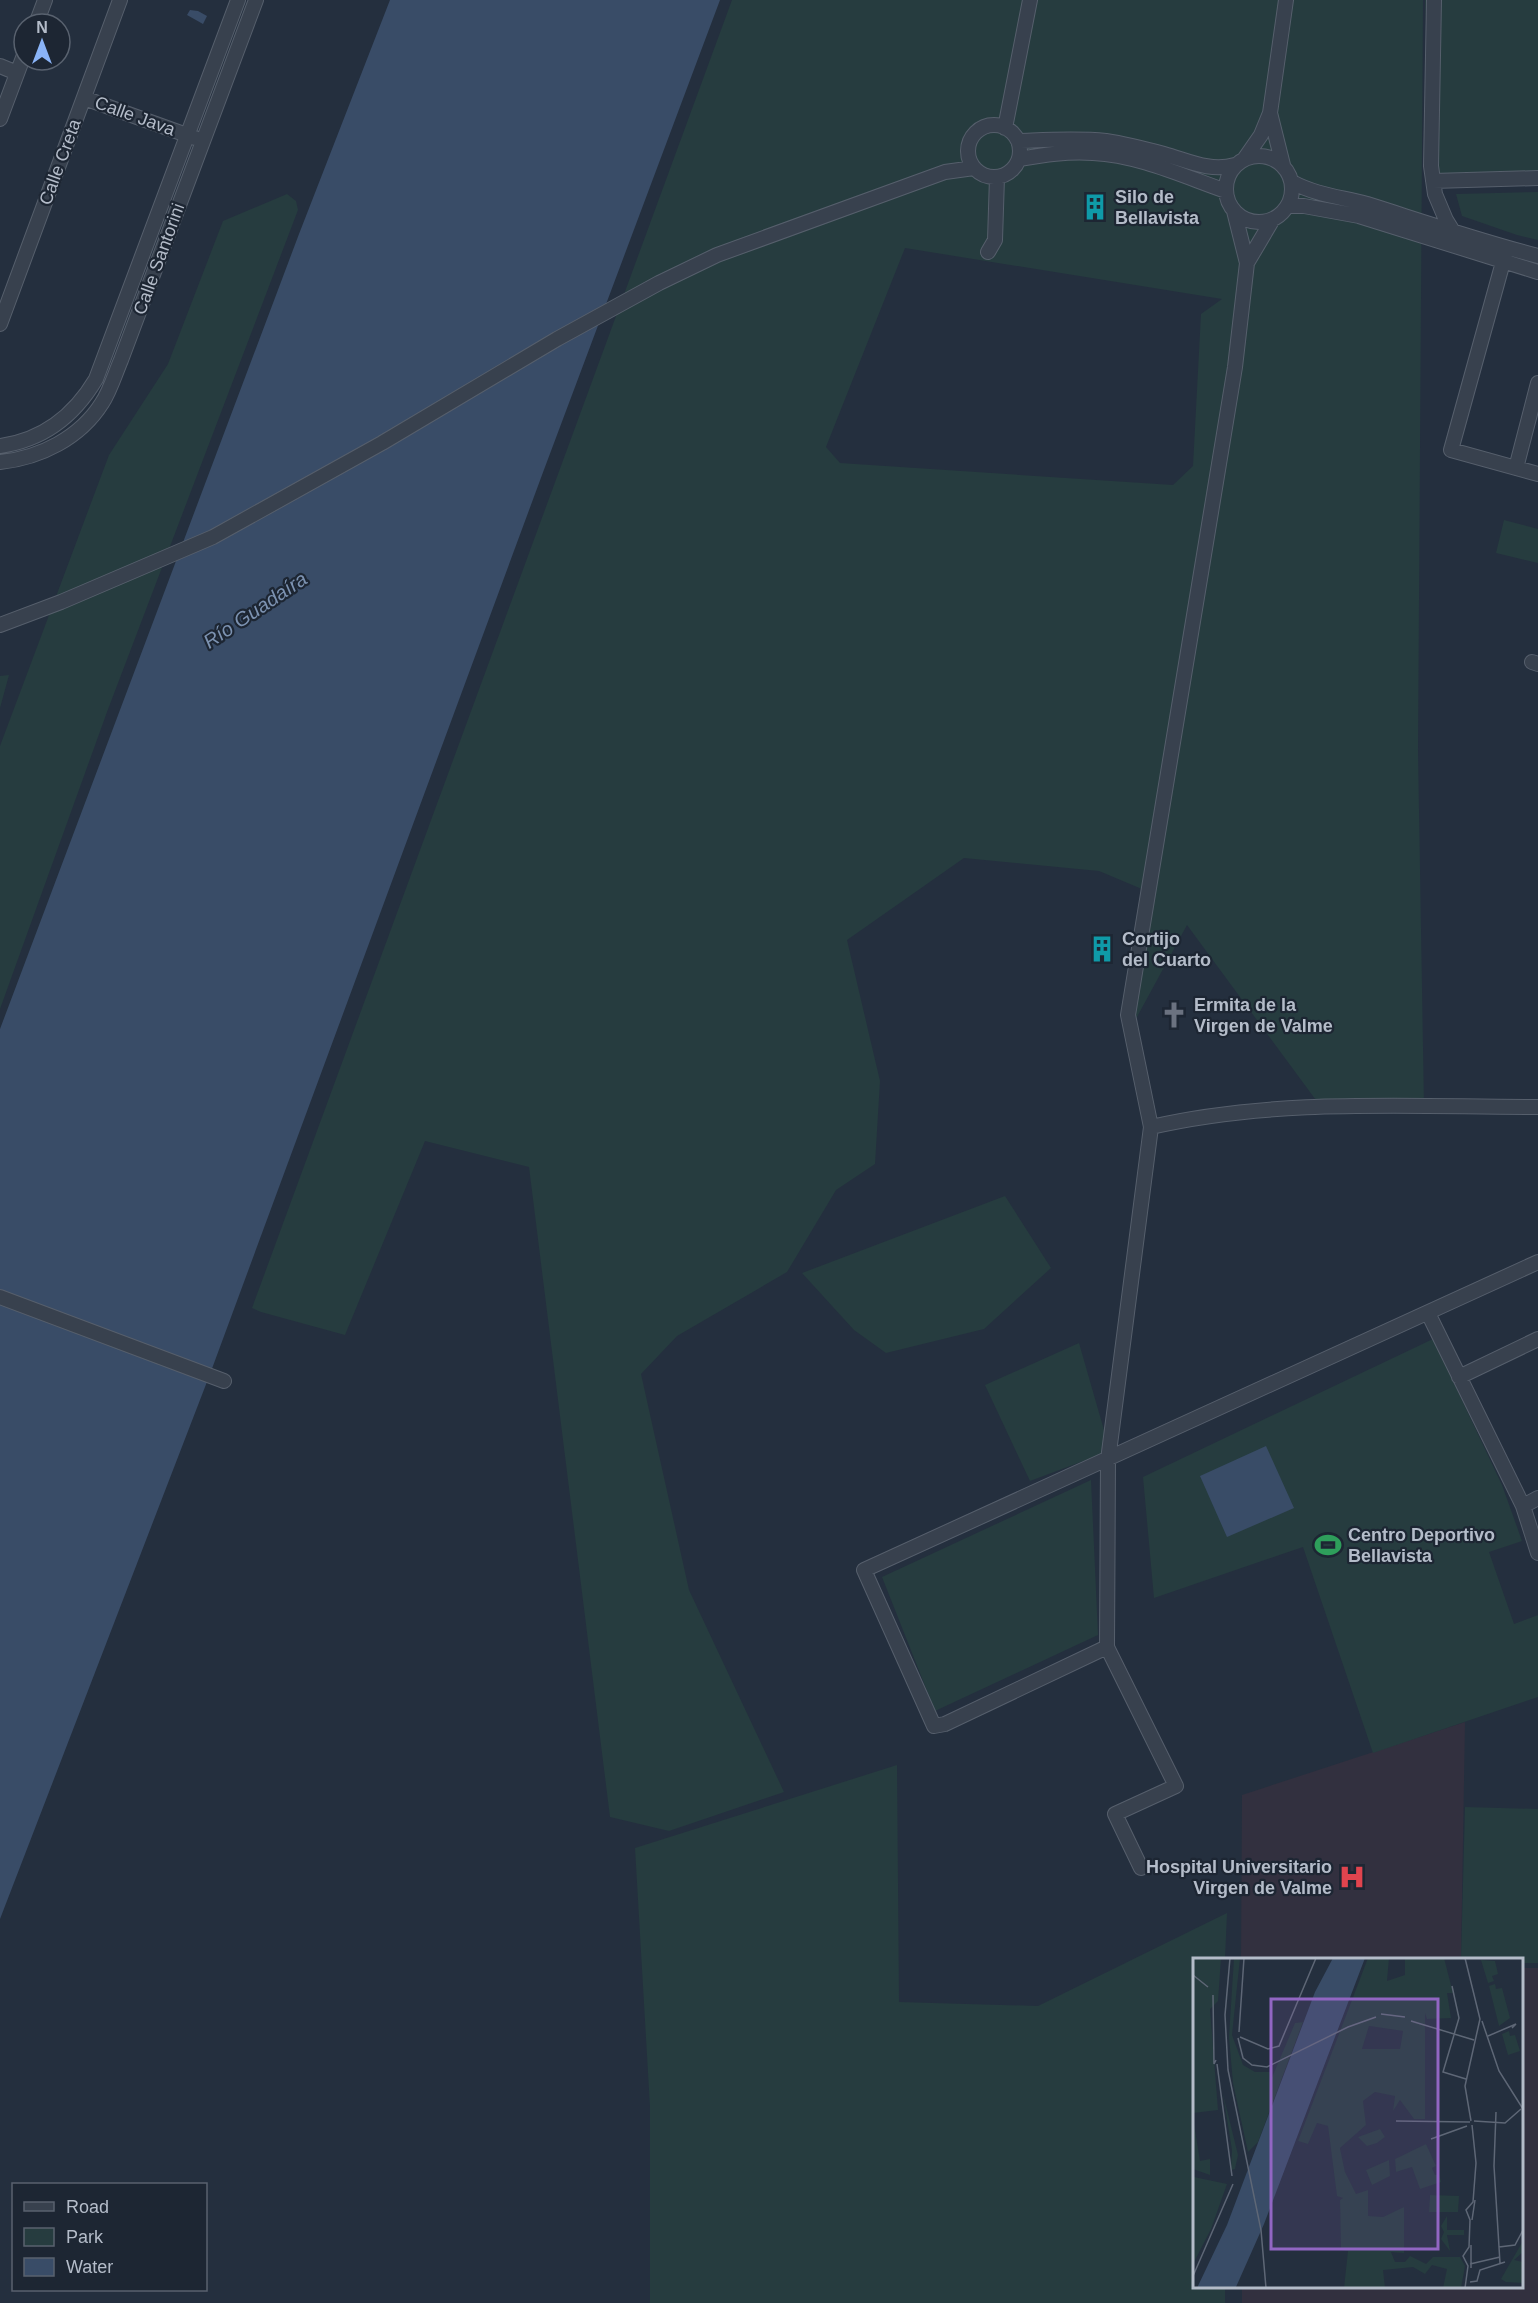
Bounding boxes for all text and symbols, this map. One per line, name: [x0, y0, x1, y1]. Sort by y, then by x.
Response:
north arrow: [12, 12, 72, 72]
text: N: [36, 19, 48, 36]
street label: Calle Java: [92, 92, 179, 140]
street label: Calle Creta: [35, 115, 85, 208]
place label: Silo de Bellavista: [1115, 187, 1200, 228]
building icon: Silo de Bellavista: [1080, 192, 1110, 222]
street label: Calle Santorini: [130, 201, 188, 317]
water label: Río Guadaíra: [199, 567, 311, 653]
place label: Cortijo del Cuarto: [1122, 929, 1211, 970]
building icon: Cortijo del Cuarto: [1087, 934, 1117, 964]
place label: Ermita de la Virgen de Valme: [1194, 995, 1333, 1036]
church icon: Ermita de la Virgen de Valme: [1159, 1000, 1189, 1030]
place label: Centro Deportivo Bellavista: [1348, 1525, 1495, 1566]
sports icon: Centro Deportivo Bellavista: [1313, 1530, 1343, 1560]
place label: Hospital Universitario Virgen de Valme: [1146, 1857, 1332, 1898]
hospital icon: Hospital Universitario Virgen de Valme: [1337, 1862, 1367, 1892]
inset map: [1193, 1958, 1523, 2288]
legend: [12, 2183, 207, 2291]
text: Road: [66, 2197, 109, 2217]
text: Park: [66, 2227, 104, 2247]
text: Water: [66, 2257, 113, 2277]

